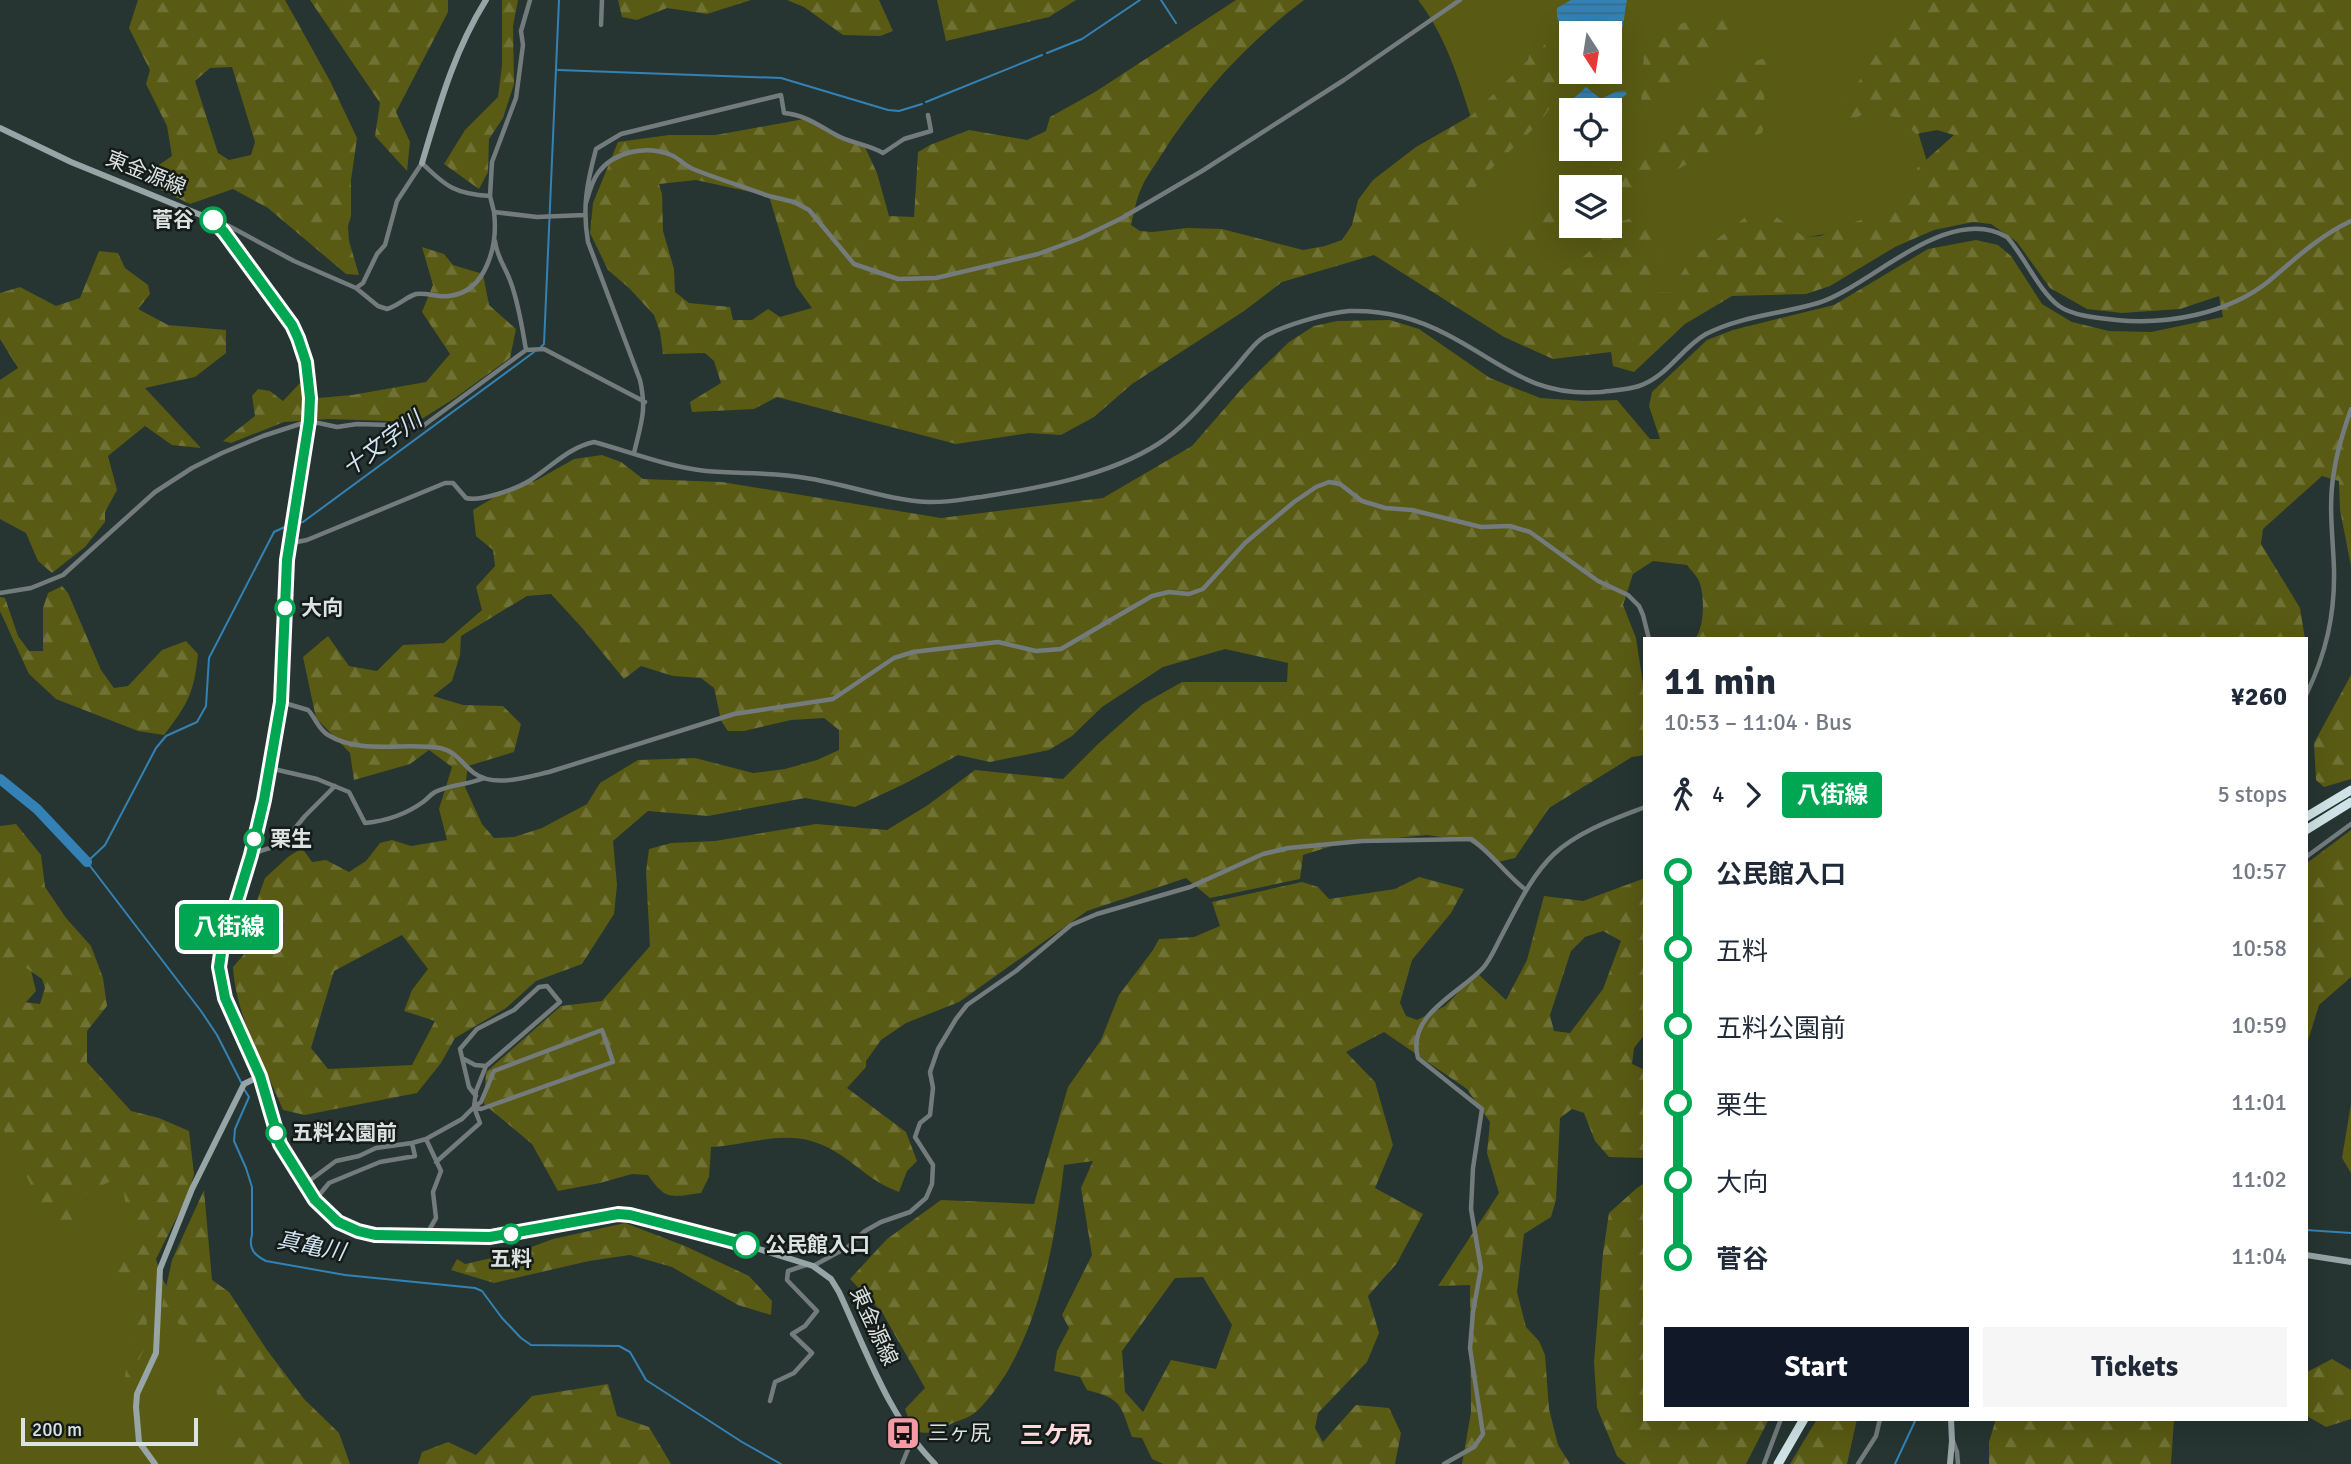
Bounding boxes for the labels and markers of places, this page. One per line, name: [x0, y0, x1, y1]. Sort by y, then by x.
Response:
place label: 菅谷: [152, 207, 194, 233]
marker: 菅谷: [200, 207, 226, 233]
place label: 大向: [301, 595, 343, 621]
marker: 大向: [275, 598, 295, 618]
place label: 栗生: [270, 826, 312, 852]
marker: 栗生: [244, 829, 264, 849]
place label: 五料公園前: [292, 1120, 397, 1146]
marker: 五料公園前: [266, 1123, 286, 1143]
marker: 五料: [501, 1224, 521, 1244]
marker: 公民館入口: [733, 1232, 759, 1258]
place label: 公民館入口: [765, 1232, 870, 1258]
place label: 五料: [490, 1246, 532, 1272]
bus stop icon: 三ヶ尻: [884, 1414, 922, 1452]
place label: 三ヶ尻: [928, 1420, 991, 1446]

